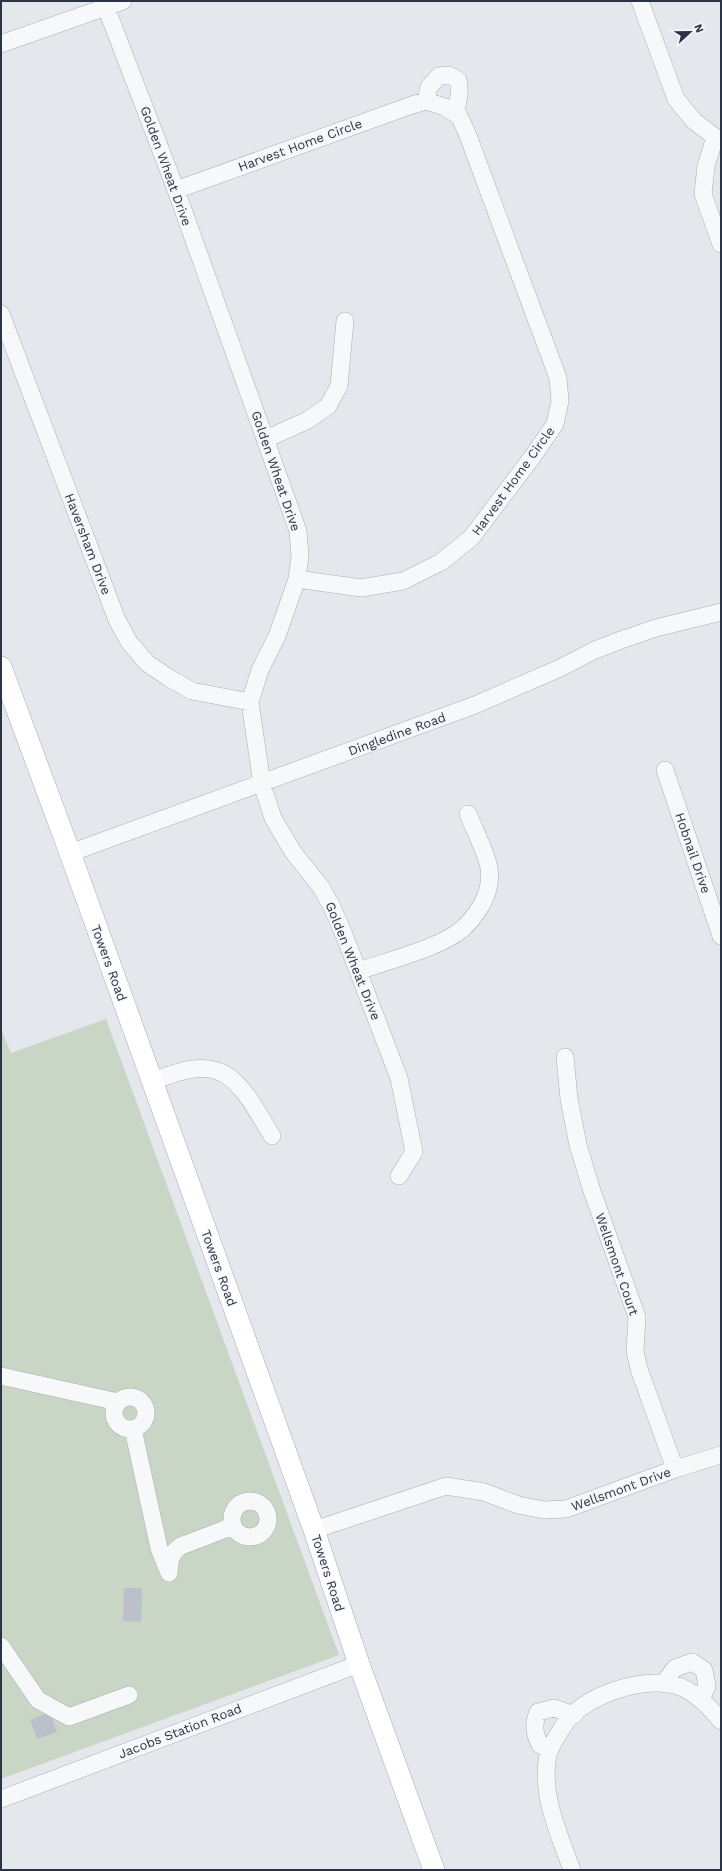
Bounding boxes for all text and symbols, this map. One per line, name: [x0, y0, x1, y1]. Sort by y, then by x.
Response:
north arrow: [670, 12, 710, 52]
text: N: [691, 22, 706, 35]
street label: Golden Wheat Drive: [137, 104, 195, 228]
street label: Harvest Home Circle: [236, 116, 364, 174]
street label: Golden Wheat Drive: [248, 409, 304, 533]
street label: Harvest Home Circle: [468, 424, 558, 538]
street label: Haversham Drive: [62, 491, 114, 597]
street label: Dingledine Road: [346, 709, 448, 759]
street label: Hobnail Drive: [672, 811, 714, 895]
street label: Golden Wheat Drive: [322, 900, 384, 1022]
street label: Towers Road: [88, 923, 130, 1003]
street label: Wellsmont Court: [592, 1211, 642, 1318]
street label: Towers Road: [198, 1228, 240, 1308]
street label: Wellsmont Drive: [569, 1464, 673, 1514]
street label: Towers Road: [308, 1533, 348, 1613]
street label: Jacobs Station Road: [116, 1701, 244, 1761]

